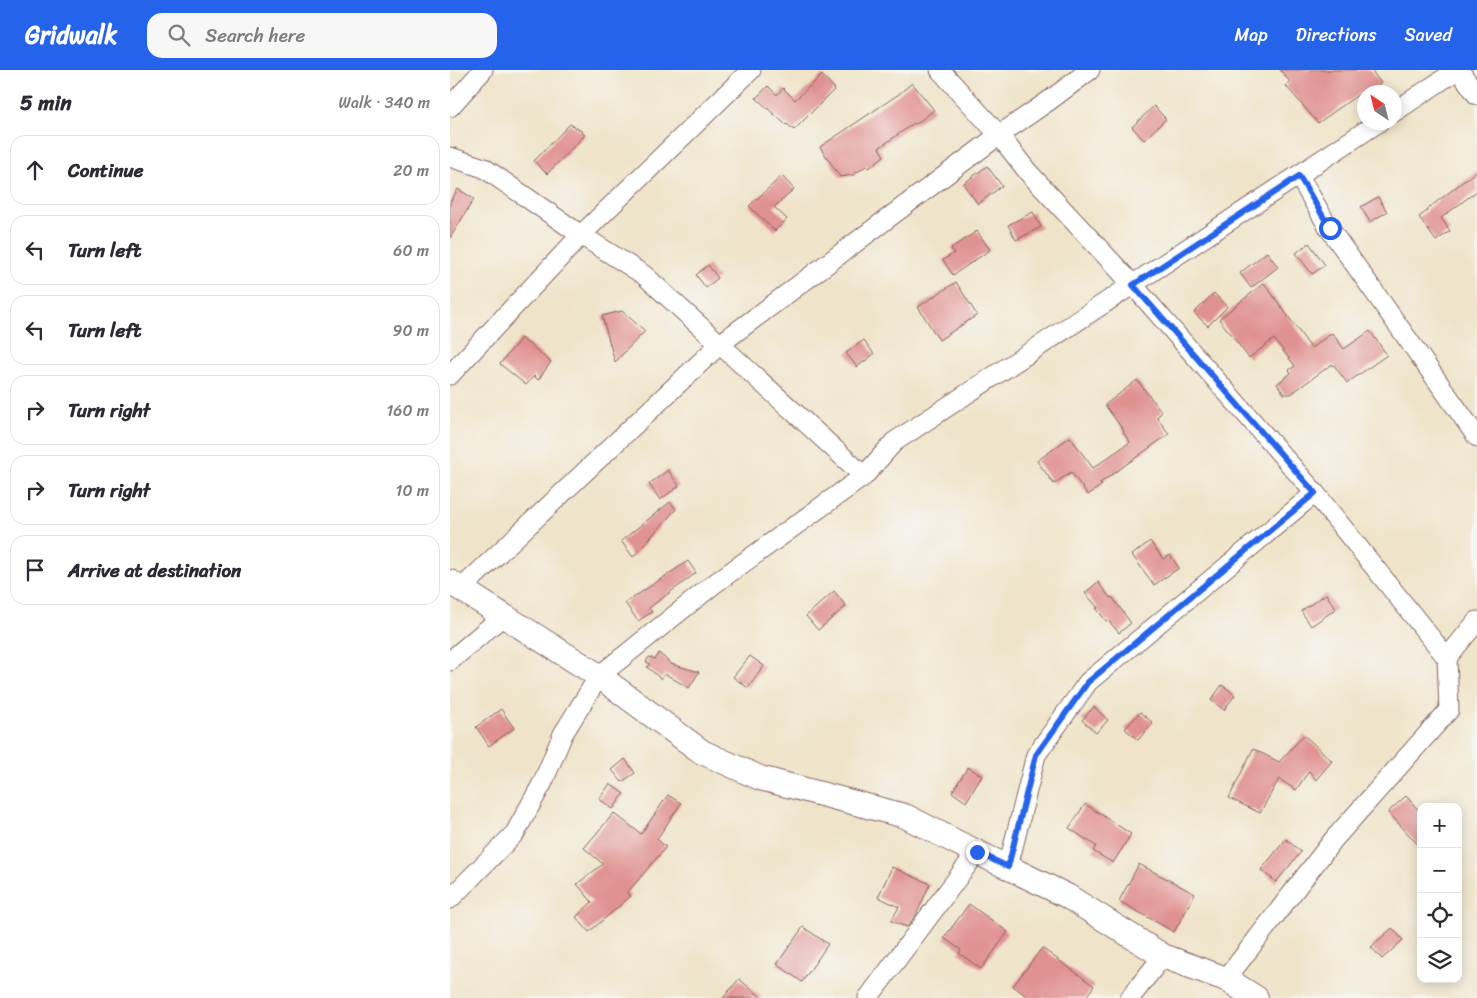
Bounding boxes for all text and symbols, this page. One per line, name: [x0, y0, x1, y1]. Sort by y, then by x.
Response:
search box: [147, 13, 497, 58]
text: Gridwalk: [25, 14, 117, 56]
text: Search here: [205, 19, 305, 52]
text: Map: [1235, 19, 1268, 51]
text: Directions: [1296, 19, 1377, 51]
text: Saved: [1405, 19, 1452, 51]
icon: search: [165, 21, 193, 49]
text: 5 min: [20, 84, 72, 122]
north arrow: [1357, 85, 1402, 130]
text: Walk · 340 m: [339, 88, 430, 117]
text: Continue: [68, 154, 144, 187]
icon: ahead: [21, 156, 49, 184]
text: 20 m: [393, 156, 429, 185]
route start: [1319, 217, 1342, 240]
text: Turn left: [68, 234, 141, 267]
icon: left: [21, 236, 49, 264]
text: 60 m: [393, 236, 429, 265]
text: Turn left: [68, 314, 141, 347]
icon: left: [21, 316, 49, 344]
text: 90 m: [393, 316, 429, 345]
text: Turn right: [68, 394, 150, 427]
icon: right: [21, 396, 49, 424]
text: 160 m: [386, 396, 429, 425]
text: Turn right: [68, 474, 150, 507]
icon: right: [21, 476, 49, 504]
text: 10 m: [396, 476, 429, 505]
text: Arrive at destination: [68, 554, 241, 587]
icon: arrive: [21, 556, 49, 584]
map controls: [1417, 803, 1462, 983]
button: +: [1417, 803, 1462, 848]
route end: [966, 841, 989, 864]
button: −: [1417, 848, 1462, 893]
button: locate: [1417, 893, 1462, 938]
button: layers: [1417, 938, 1462, 983]

